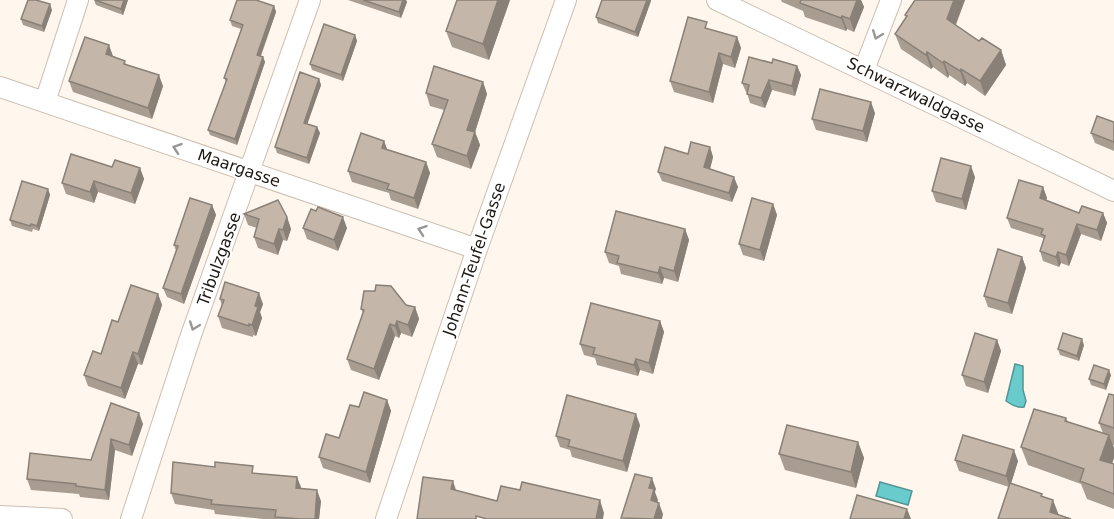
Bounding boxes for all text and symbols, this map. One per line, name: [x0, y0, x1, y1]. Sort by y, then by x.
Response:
one-way arrow: [872, 29, 884, 40]
street label: Schwarzwaldgasse: [844, 53, 988, 137]
one-way arrow: [173, 142, 183, 155]
street label: Maargasse: [195, 145, 283, 191]
street label: Johann-Teufel-Gasse: [438, 180, 509, 339]
street label: Tribulzgasse: [193, 210, 245, 309]
one-way arrow: [417, 225, 428, 237]
one-way arrow: [189, 320, 202, 331]

